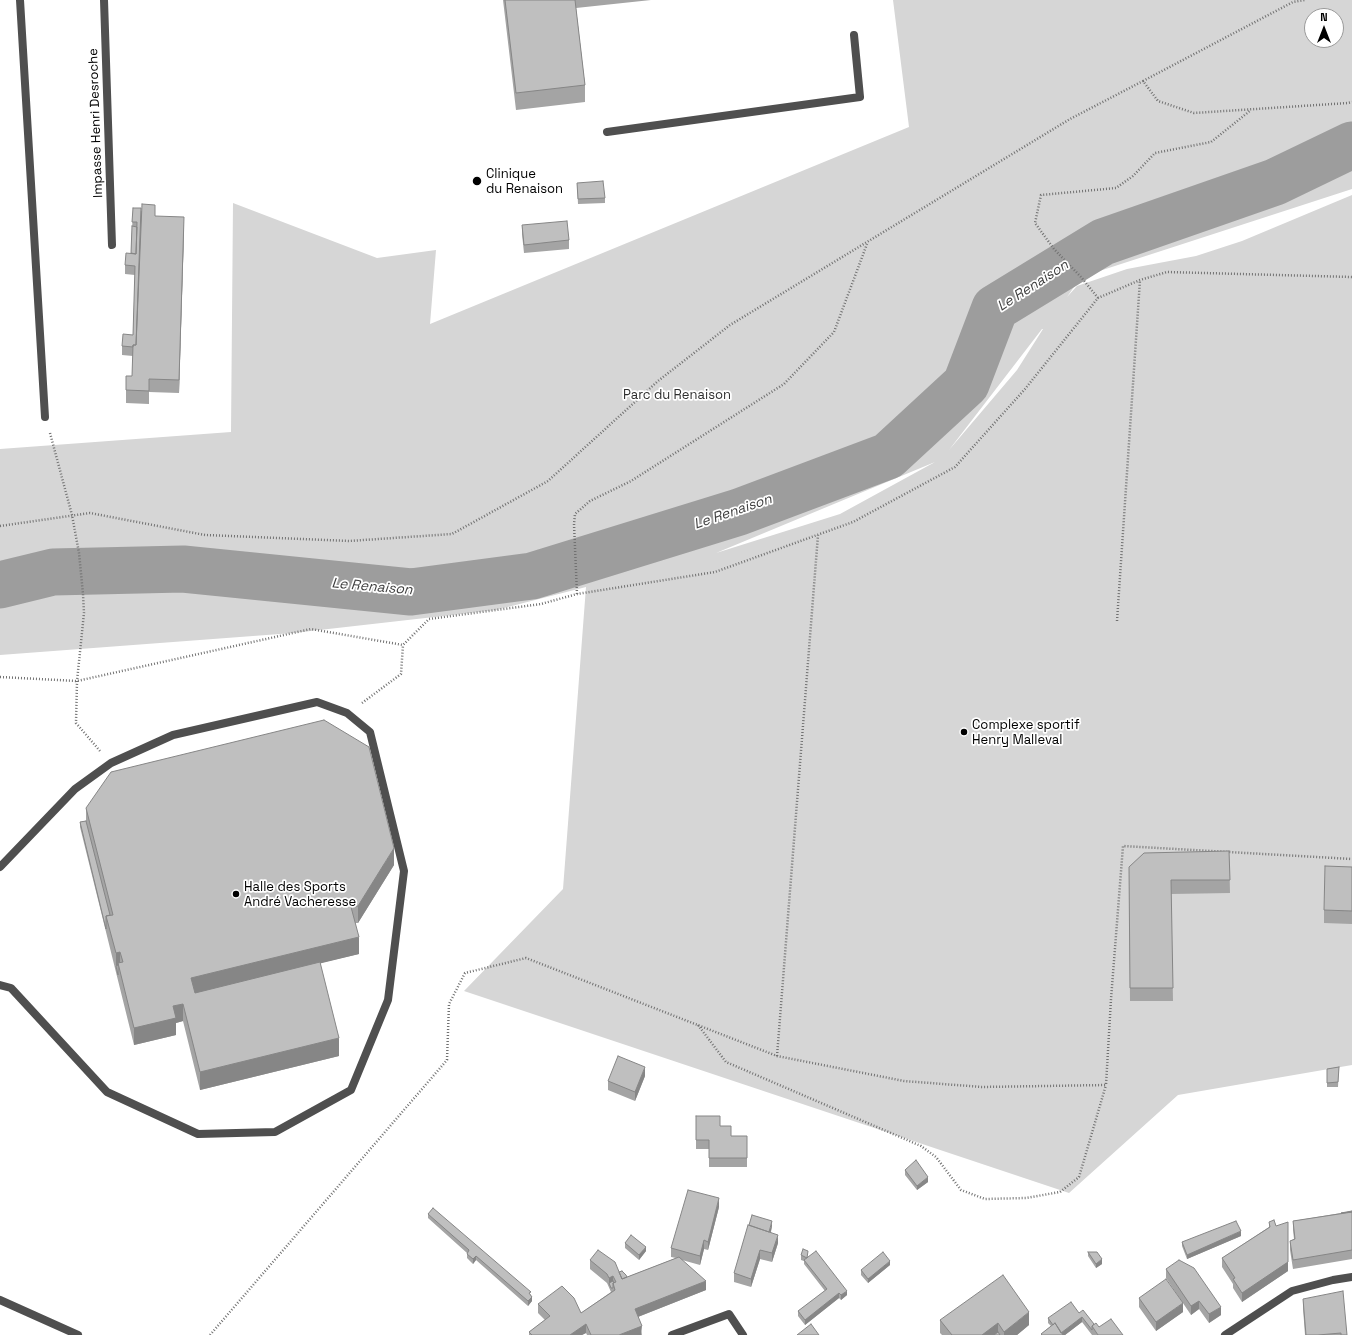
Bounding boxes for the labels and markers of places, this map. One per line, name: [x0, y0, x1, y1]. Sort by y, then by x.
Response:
place label: Clinique du Renaison: [486, 166, 563, 197]
marker: Clinique du Renaison: [471, 175, 483, 187]
place label: Complexe sportif Henry Malleval: [972, 717, 1080, 748]
marker: Complexe sportif Henry Malleval: [959, 727, 969, 737]
place label: Halle des Sports André Vacheresse: [244, 879, 356, 910]
marker: Halle des Sports André Vacheresse: [231, 889, 241, 899]

